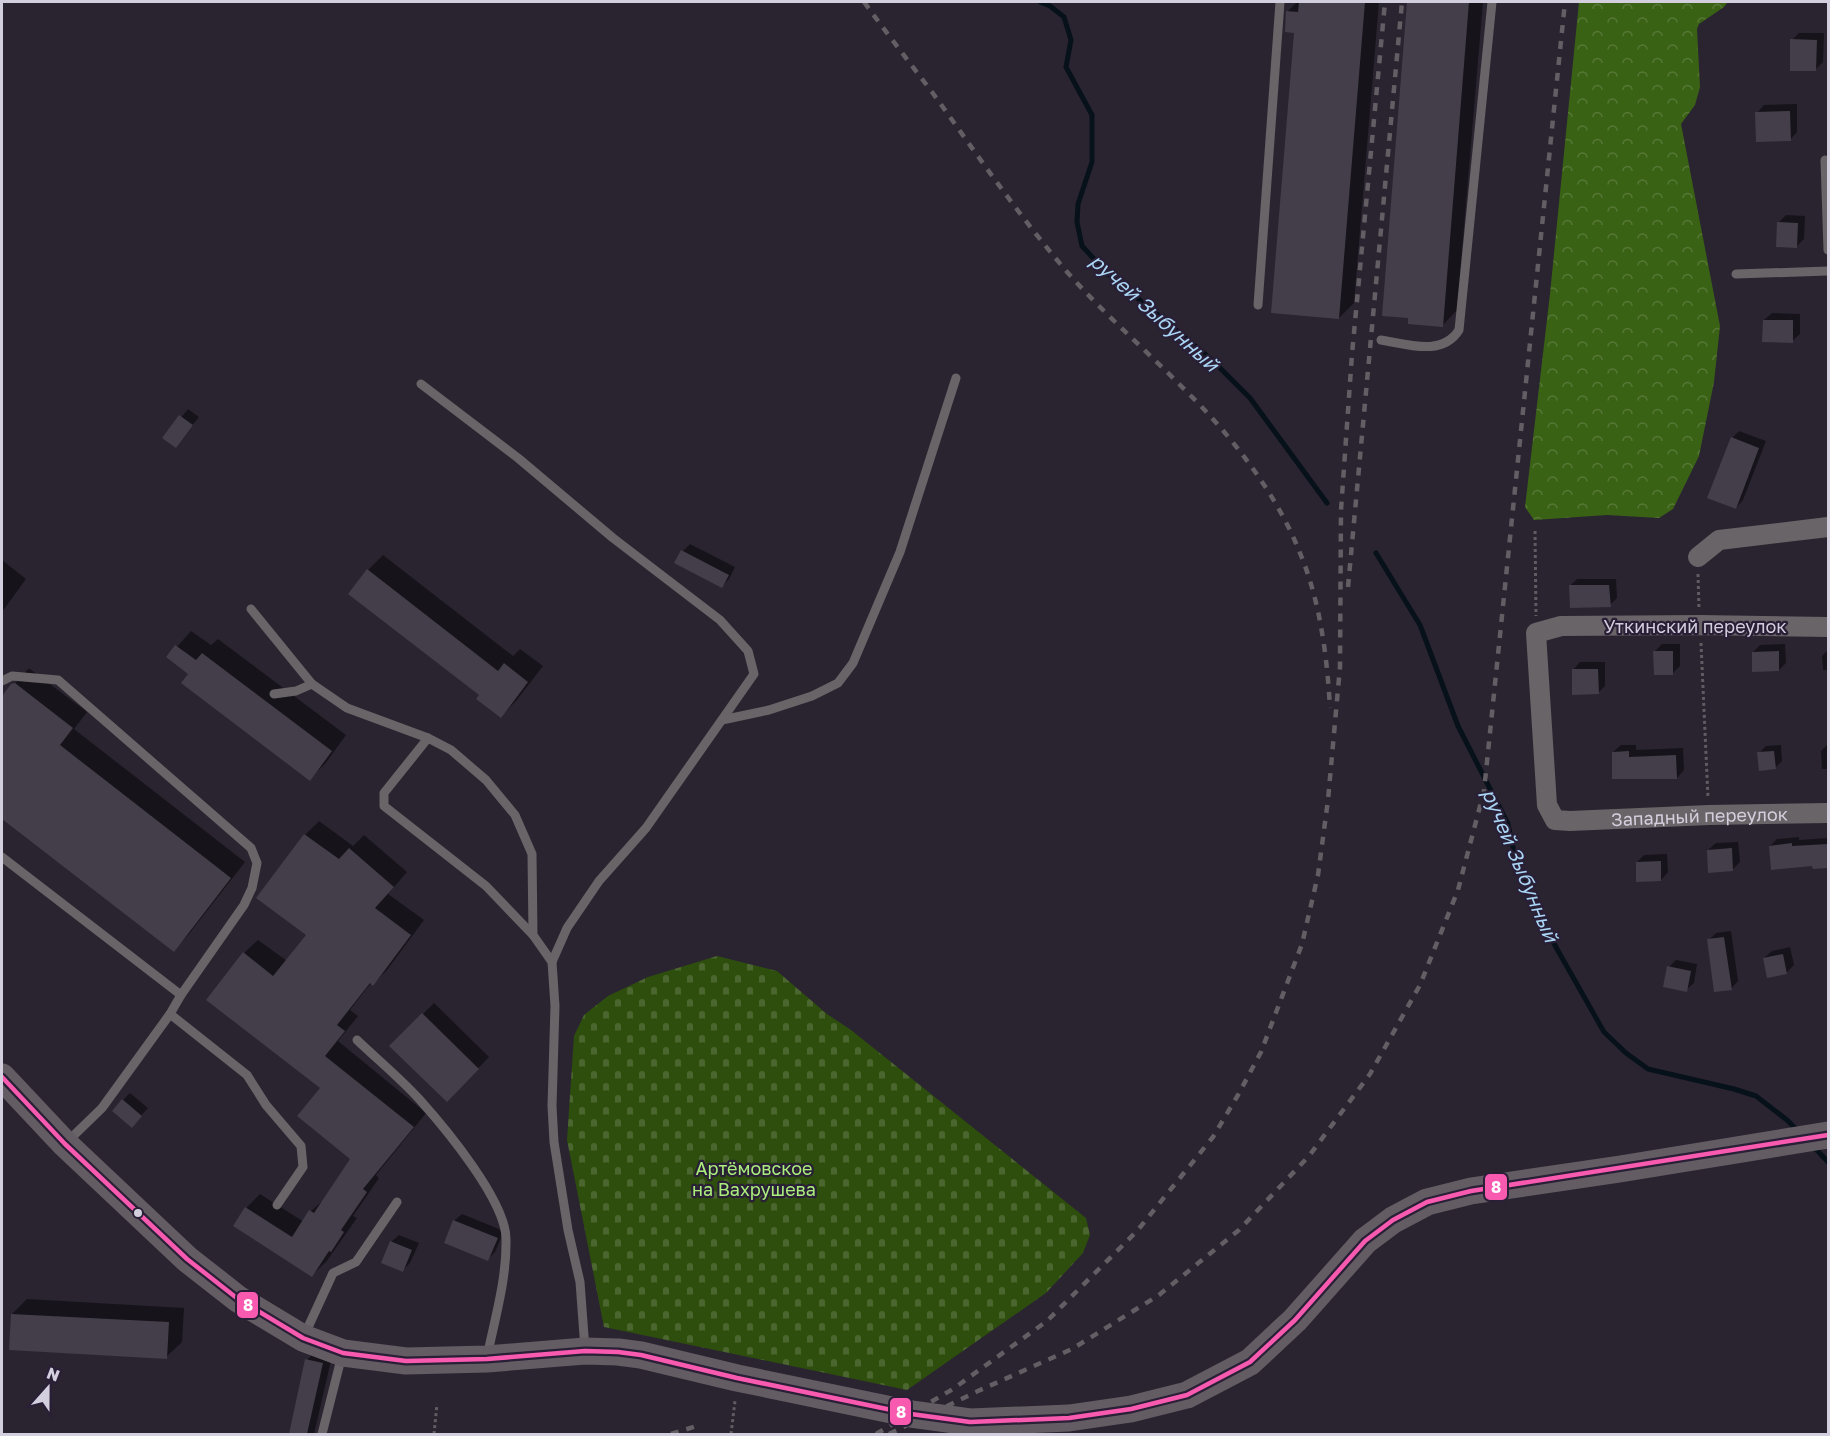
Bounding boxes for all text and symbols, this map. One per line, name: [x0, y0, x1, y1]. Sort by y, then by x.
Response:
water label: ручей Зыбунный: [1085, 248, 1225, 378]
street label: Уткинский переулок: [1603, 615, 1787, 637]
water label: ручей Зыбунный: [1477, 785, 1565, 947]
street label: Западный переулок: [1611, 803, 1788, 830]
park label: Артёмовское на Вахрушева: [692, 1157, 816, 1200]
line badge: 8: [1484, 1173, 1508, 1201]
text: 8: [1491, 1177, 1501, 1197]
unlabelled marker: [132, 1207, 144, 1219]
line badge: 8: [236, 1291, 259, 1319]
text: 8: [243, 1295, 253, 1315]
north arrow: [18, 1358, 78, 1418]
text: N: [44, 1362, 63, 1386]
line badge: 8: [889, 1397, 912, 1426]
text: 8: [896, 1402, 906, 1422]

